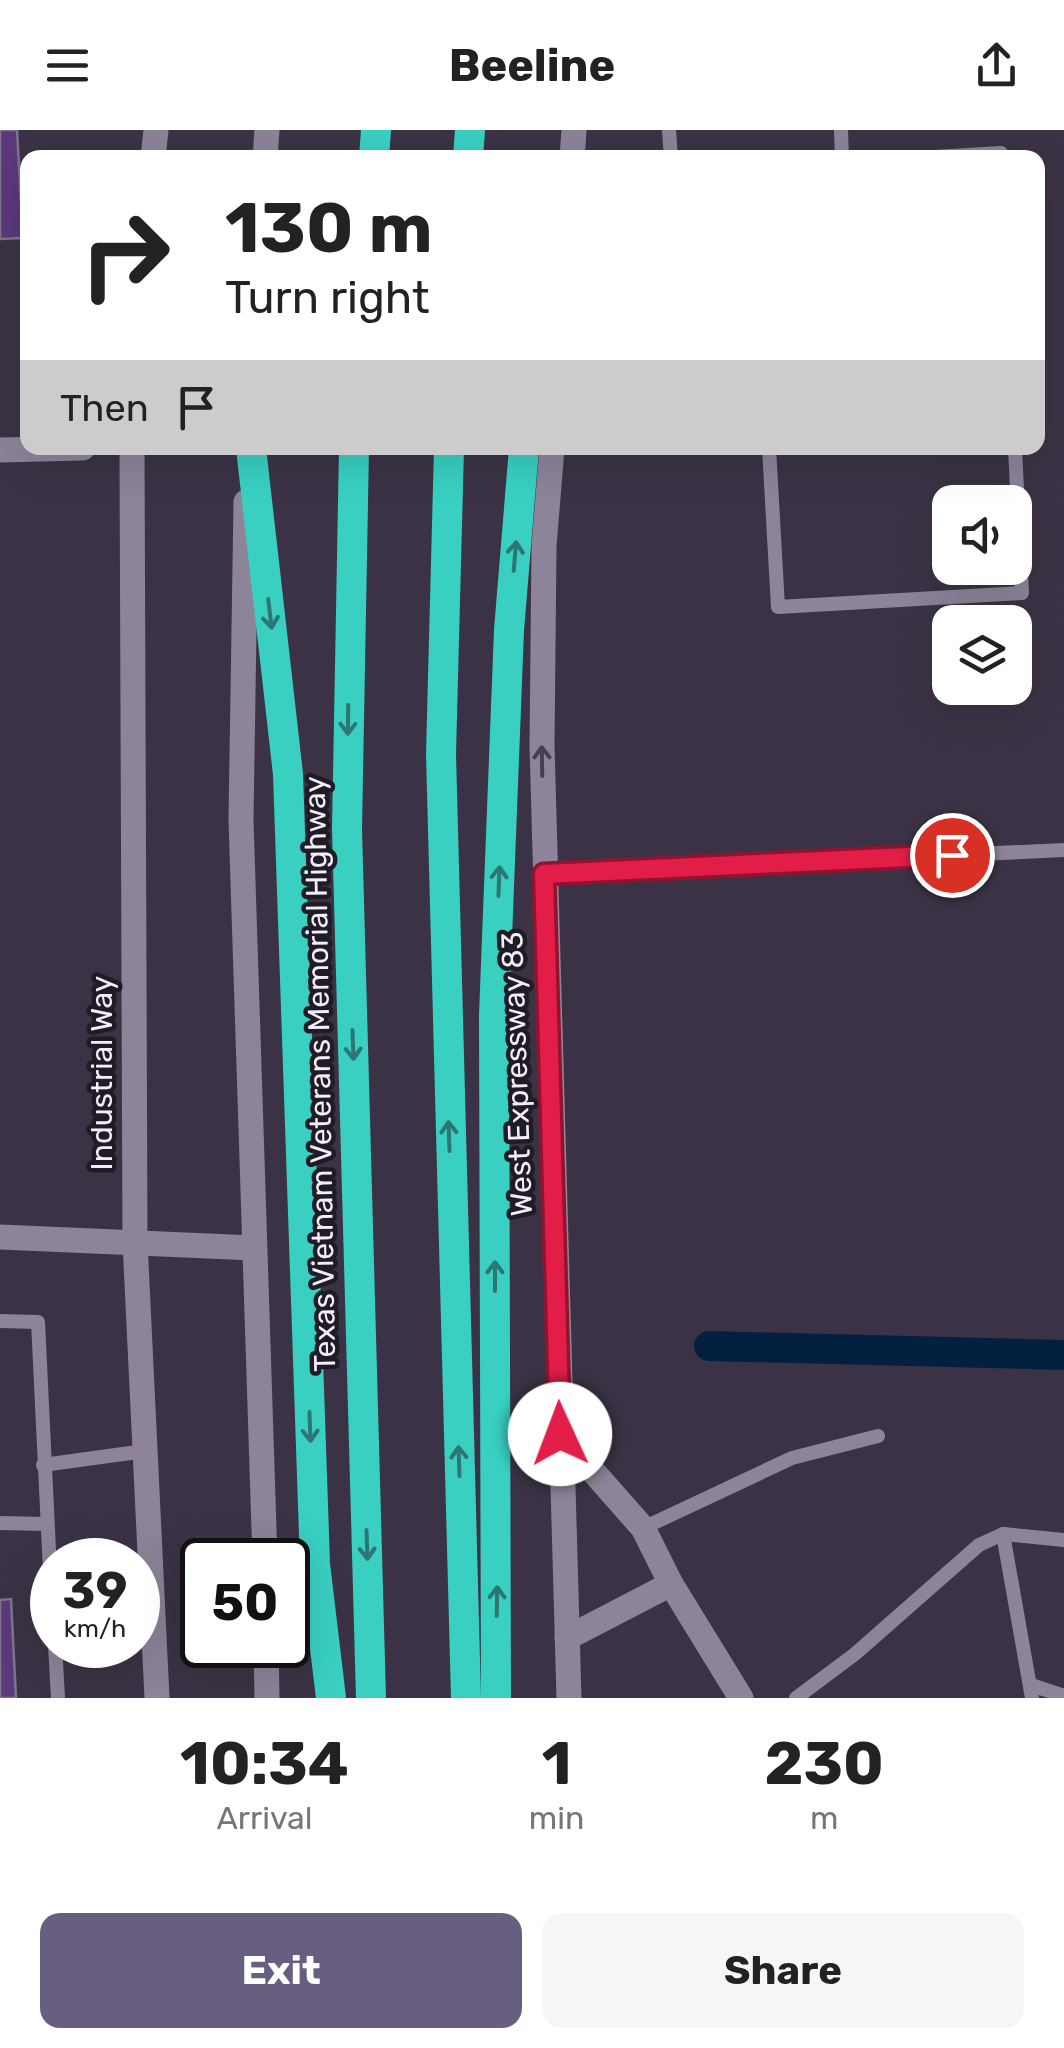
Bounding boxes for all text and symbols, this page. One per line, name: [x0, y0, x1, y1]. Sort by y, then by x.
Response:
icon: menu: [40, 38, 95, 93]
icon: share: [969, 38, 1024, 93]
text: Beeline: [449, 39, 615, 92]
text: 130 m: [225, 187, 433, 270]
icon: right: [60, 190, 190, 320]
text: Turn right: [225, 271, 429, 324]
icon: arrive: [169, 380, 224, 435]
text: Then: [60, 385, 149, 431]
map controls: [932, 485, 1032, 705]
button: sound: [932, 485, 1032, 585]
one-way arrow: [505, 540, 524, 573]
one-way arrow: [261, 597, 280, 630]
button: layers: [932, 605, 1032, 705]
one-way arrow: [338, 702, 358, 735]
one-way arrow: [532, 745, 552, 778]
street label: Texas Vietnam Veterans Memorial Highway: [297, 776, 343, 1372]
pin: [910, 813, 995, 898]
icon: arrive: [925, 828, 980, 883]
one-way arrow: [490, 865, 509, 897]
street label: West Expressway 83: [494, 931, 540, 1217]
street label: Industrial Way: [84, 976, 120, 1170]
one-way arrow: [343, 1028, 362, 1060]
one-way arrow: [440, 1120, 459, 1152]
one-way arrow: [486, 1260, 504, 1292]
position arrow: [508, 1382, 612, 1486]
one-way arrow: [301, 1411, 320, 1443]
one-way arrow: [449, 1445, 468, 1477]
one-way arrow: [358, 1528, 377, 1560]
speed limit sign: 50: [180, 1538, 310, 1668]
text: 39: [63, 1561, 128, 1621]
one-way arrow: [488, 1585, 506, 1618]
text: km/h: [64, 1614, 126, 1643]
text: 10:34: [180, 1728, 349, 1799]
text: 1: [542, 1728, 572, 1799]
text: 230: [765, 1728, 884, 1799]
text: Arrival: [216, 1799, 312, 1837]
text: min: [529, 1799, 584, 1837]
text: m: [810, 1799, 838, 1837]
button: Exit: [40, 1913, 522, 2028]
button: Share: [542, 1913, 1024, 2028]

